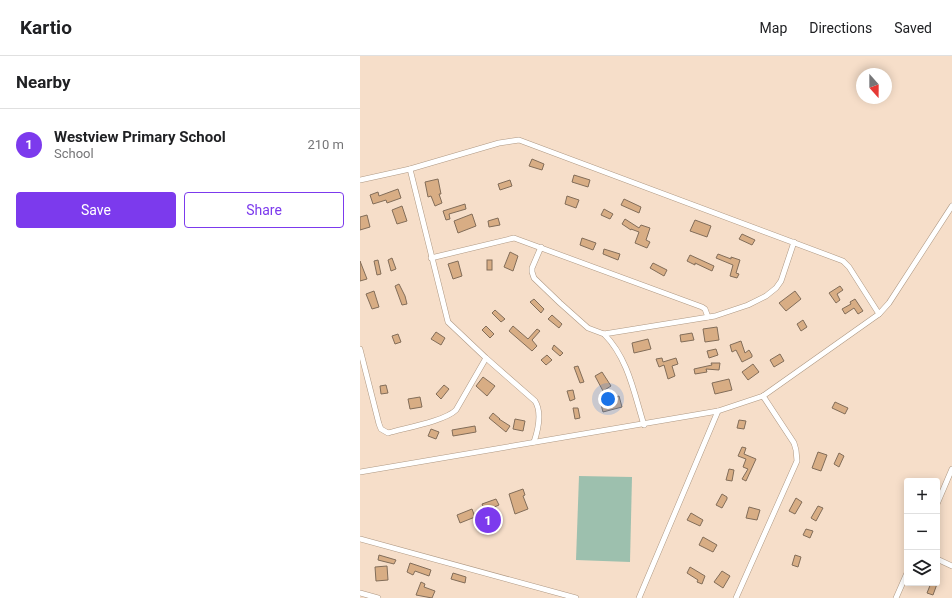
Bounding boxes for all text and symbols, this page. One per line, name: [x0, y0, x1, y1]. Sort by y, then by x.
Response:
text: Kartio: [20, 16, 72, 39]
text: Map: [760, 20, 787, 36]
text: Directions: [809, 20, 872, 36]
text: Saved: [894, 20, 932, 36]
north arrow: [856, 68, 892, 104]
text: Nearby: [16, 72, 71, 92]
text: Westview Primary School: [54, 128, 226, 146]
text: 1: [25, 137, 33, 152]
text: 210 m: [307, 137, 344, 152]
text: School: [54, 146, 94, 161]
button: Save: [16, 192, 176, 228]
button: Share: [184, 192, 344, 228]
your location: [598, 389, 618, 409]
map controls: [904, 478, 940, 586]
button: +: [904, 478, 940, 514]
pin: 1: [475, 505, 501, 535]
button: −: [904, 514, 940, 550]
button: layers: [904, 550, 940, 586]

